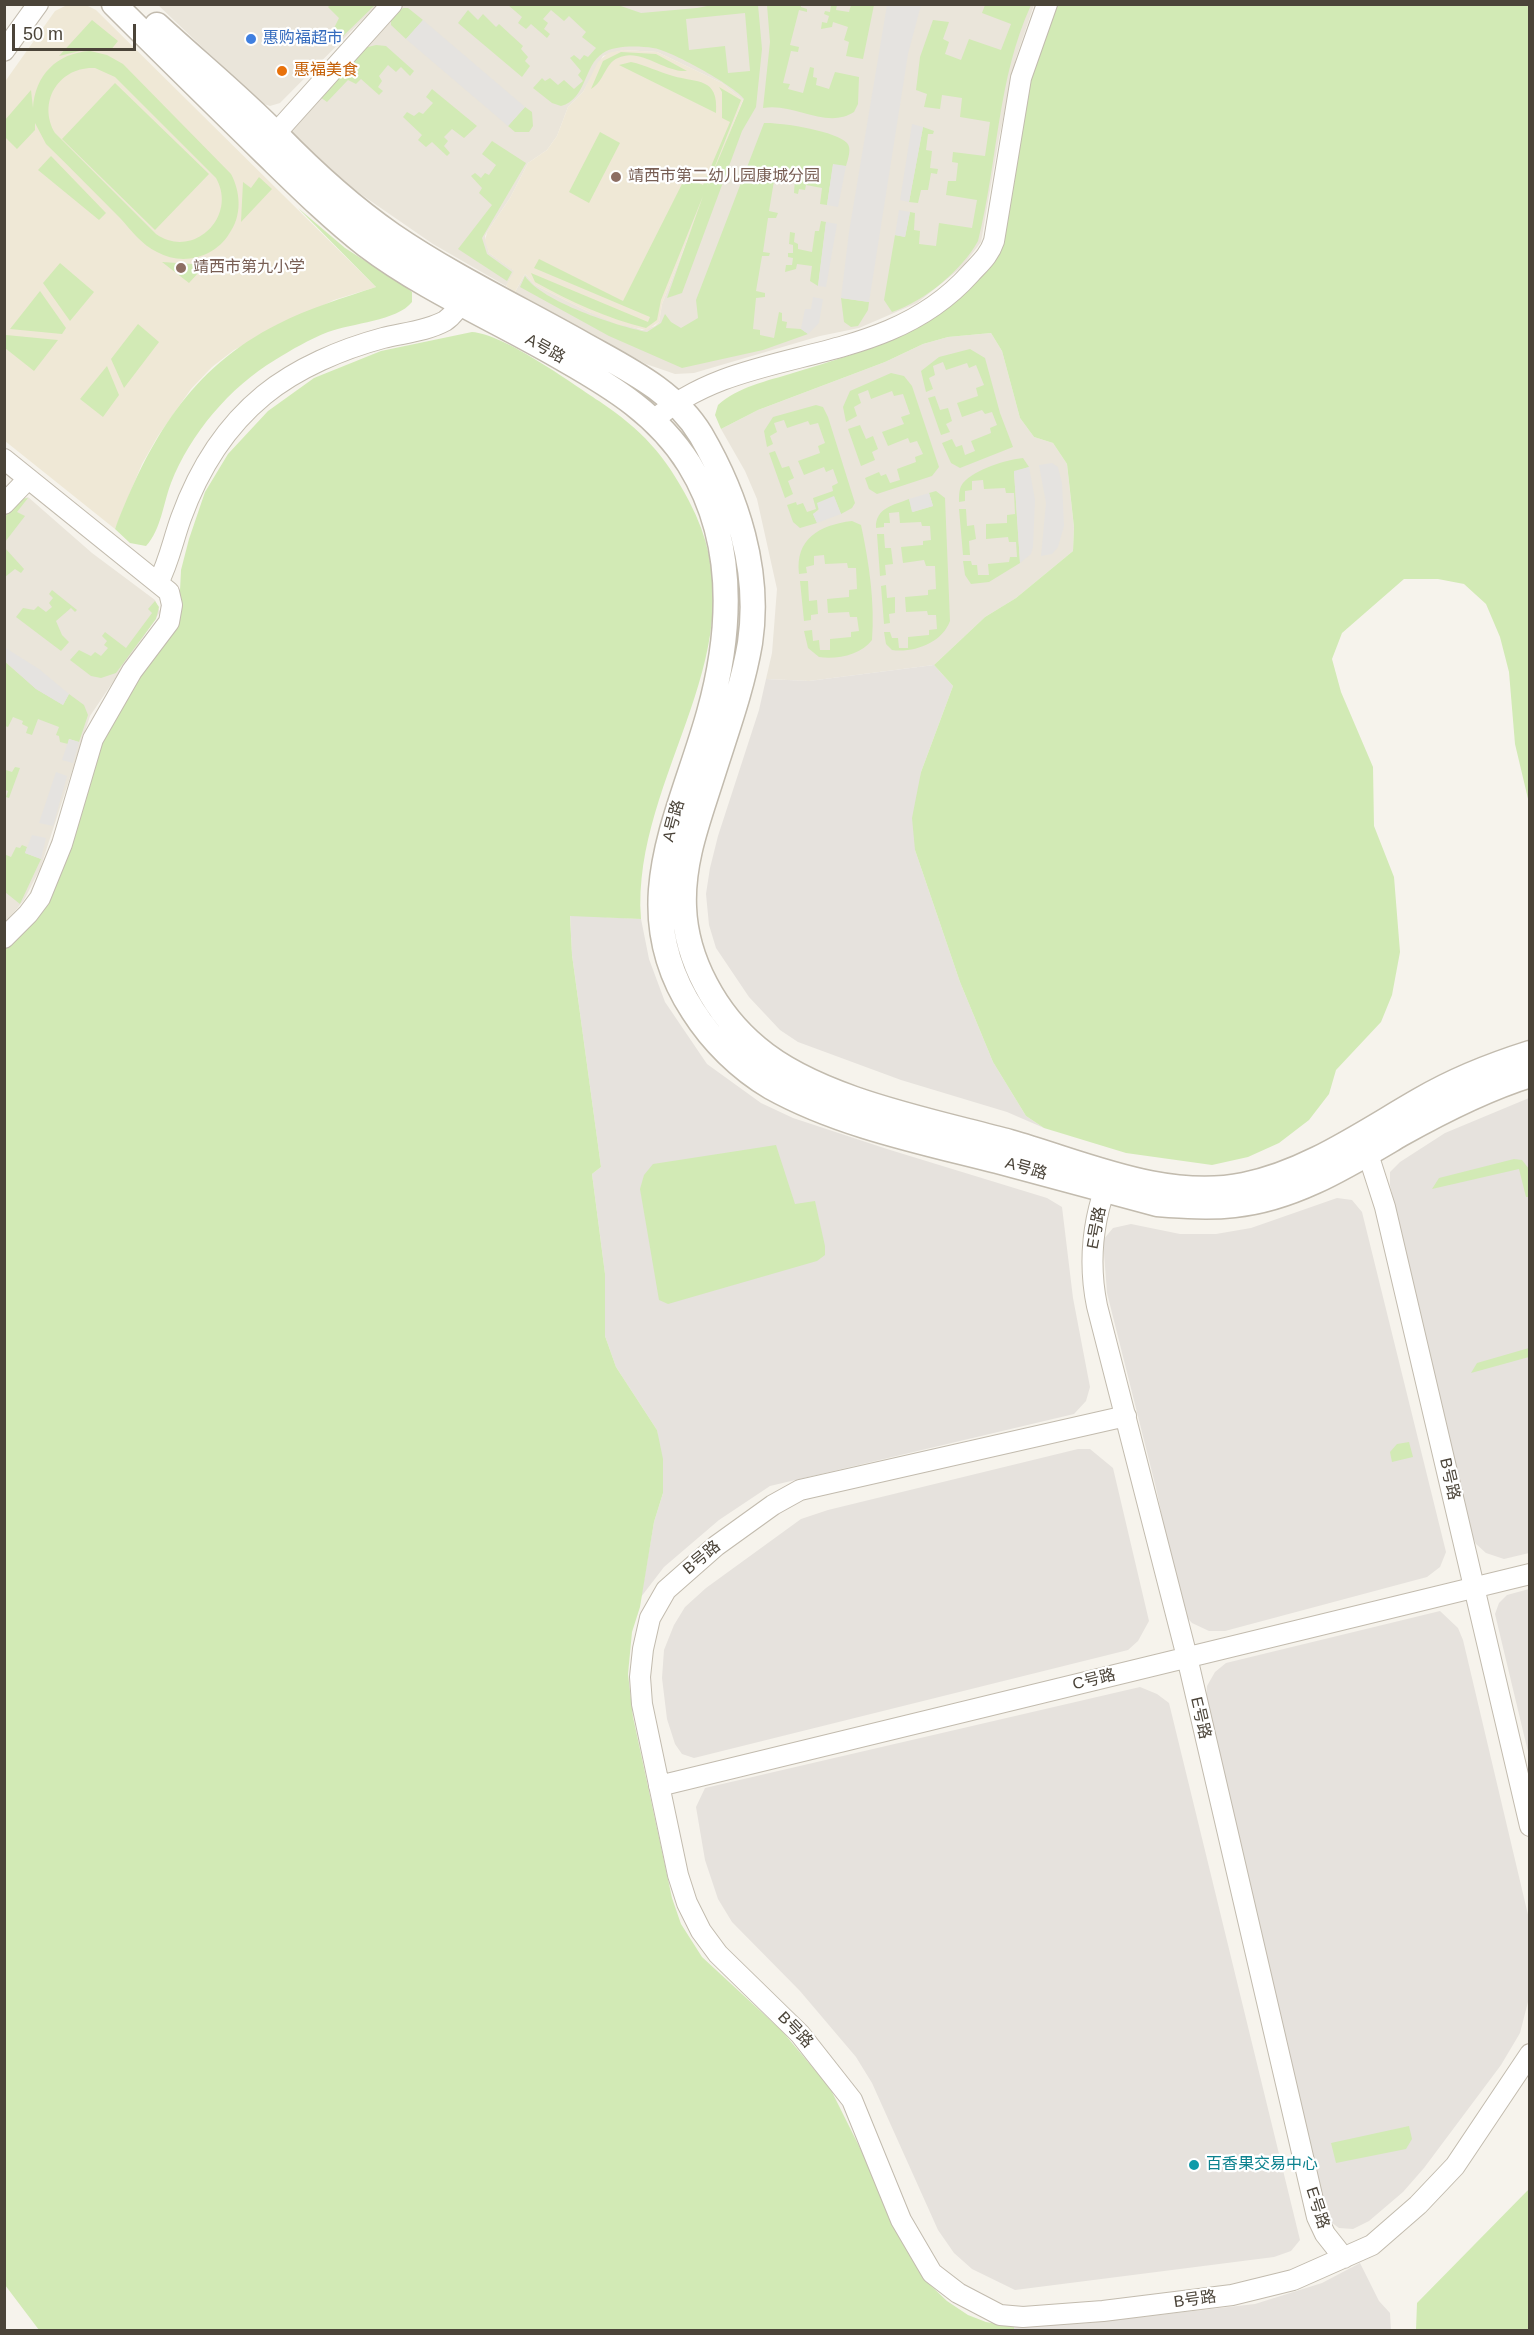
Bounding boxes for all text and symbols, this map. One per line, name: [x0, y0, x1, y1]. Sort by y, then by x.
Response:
scale bar: [15, 12, 140, 50]
text: 50 m: [23, 24, 63, 44]
place label: 惠购福超市: [263, 29, 343, 49]
marker: 惠购福超市: [244, 32, 258, 46]
place label: 惠福美食: [294, 61, 358, 81]
marker: 惠福美食: [275, 64, 289, 78]
place label: 靖西市第二幼儿园康城分园: [628, 167, 820, 187]
marker: 靖西市第二幼儿园康城分园: [609, 170, 623, 184]
place label: 靖西市第九小学: [193, 258, 305, 278]
marker: 靖西市第九小学: [174, 261, 188, 275]
street label: A号路: [522, 330, 568, 368]
street label: A号路: [659, 798, 689, 844]
street label: A号路: [1003, 1154, 1049, 1184]
street label: E号路: [1084, 1205, 1110, 1251]
street label: B号路: [1435, 1456, 1463, 1502]
street label: B号路: [679, 1537, 725, 1579]
street label: C号路: [1071, 1665, 1117, 1695]
street label: E号路: [1186, 1695, 1214, 1741]
street label: B号路: [773, 2008, 817, 2052]
place label: 百香果交易中心: [1206, 2155, 1318, 2175]
marker: 百香果交易中心: [1187, 2158, 1201, 2172]
street label: E号路: [1301, 2185, 1333, 2231]
street label: B号路: [1173, 2288, 1217, 2312]

